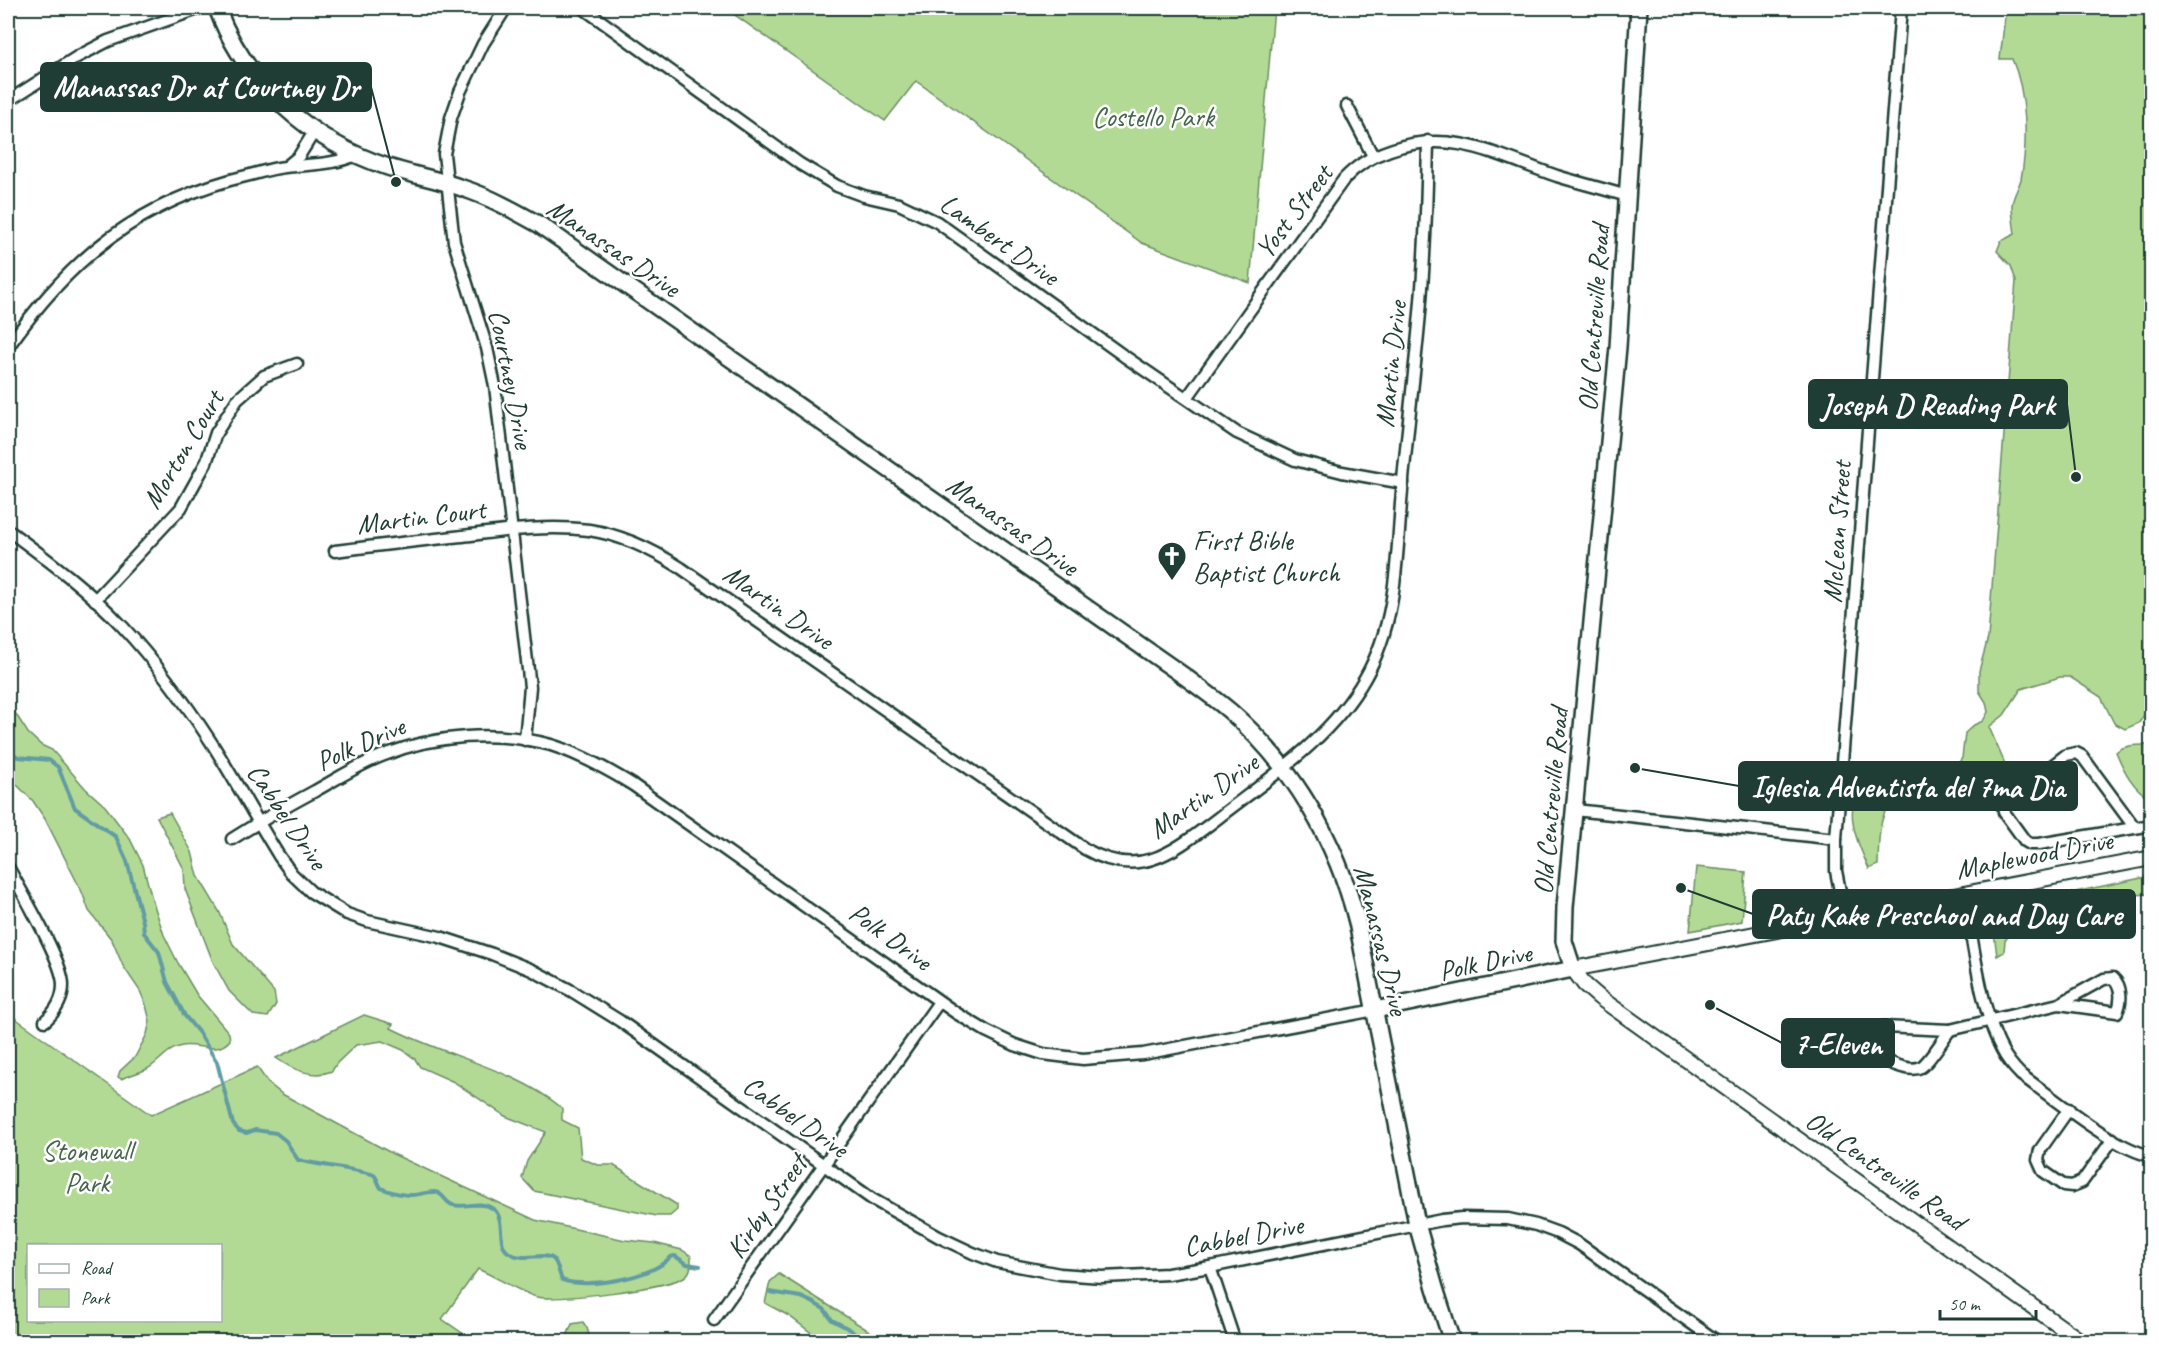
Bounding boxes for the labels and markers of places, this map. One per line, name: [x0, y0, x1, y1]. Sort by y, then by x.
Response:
callout: Manassas Dr at Courtney Dr: [41, 63, 371, 111]
callout: Joseph D Reading Park: [1809, 380, 2067, 428]
place label: First Bible Baptist Church: [1193, 523, 1341, 590]
church icon: First Bible Baptist Church: [1156, 540, 1188, 582]
callout: Iglesia Adventista del 7ma Dia: [1739, 762, 2077, 810]
callout: Paty Kake Preschool and Day Care: [1753, 890, 2135, 938]
callout: 7-Eleven: [1782, 1019, 1894, 1067]

